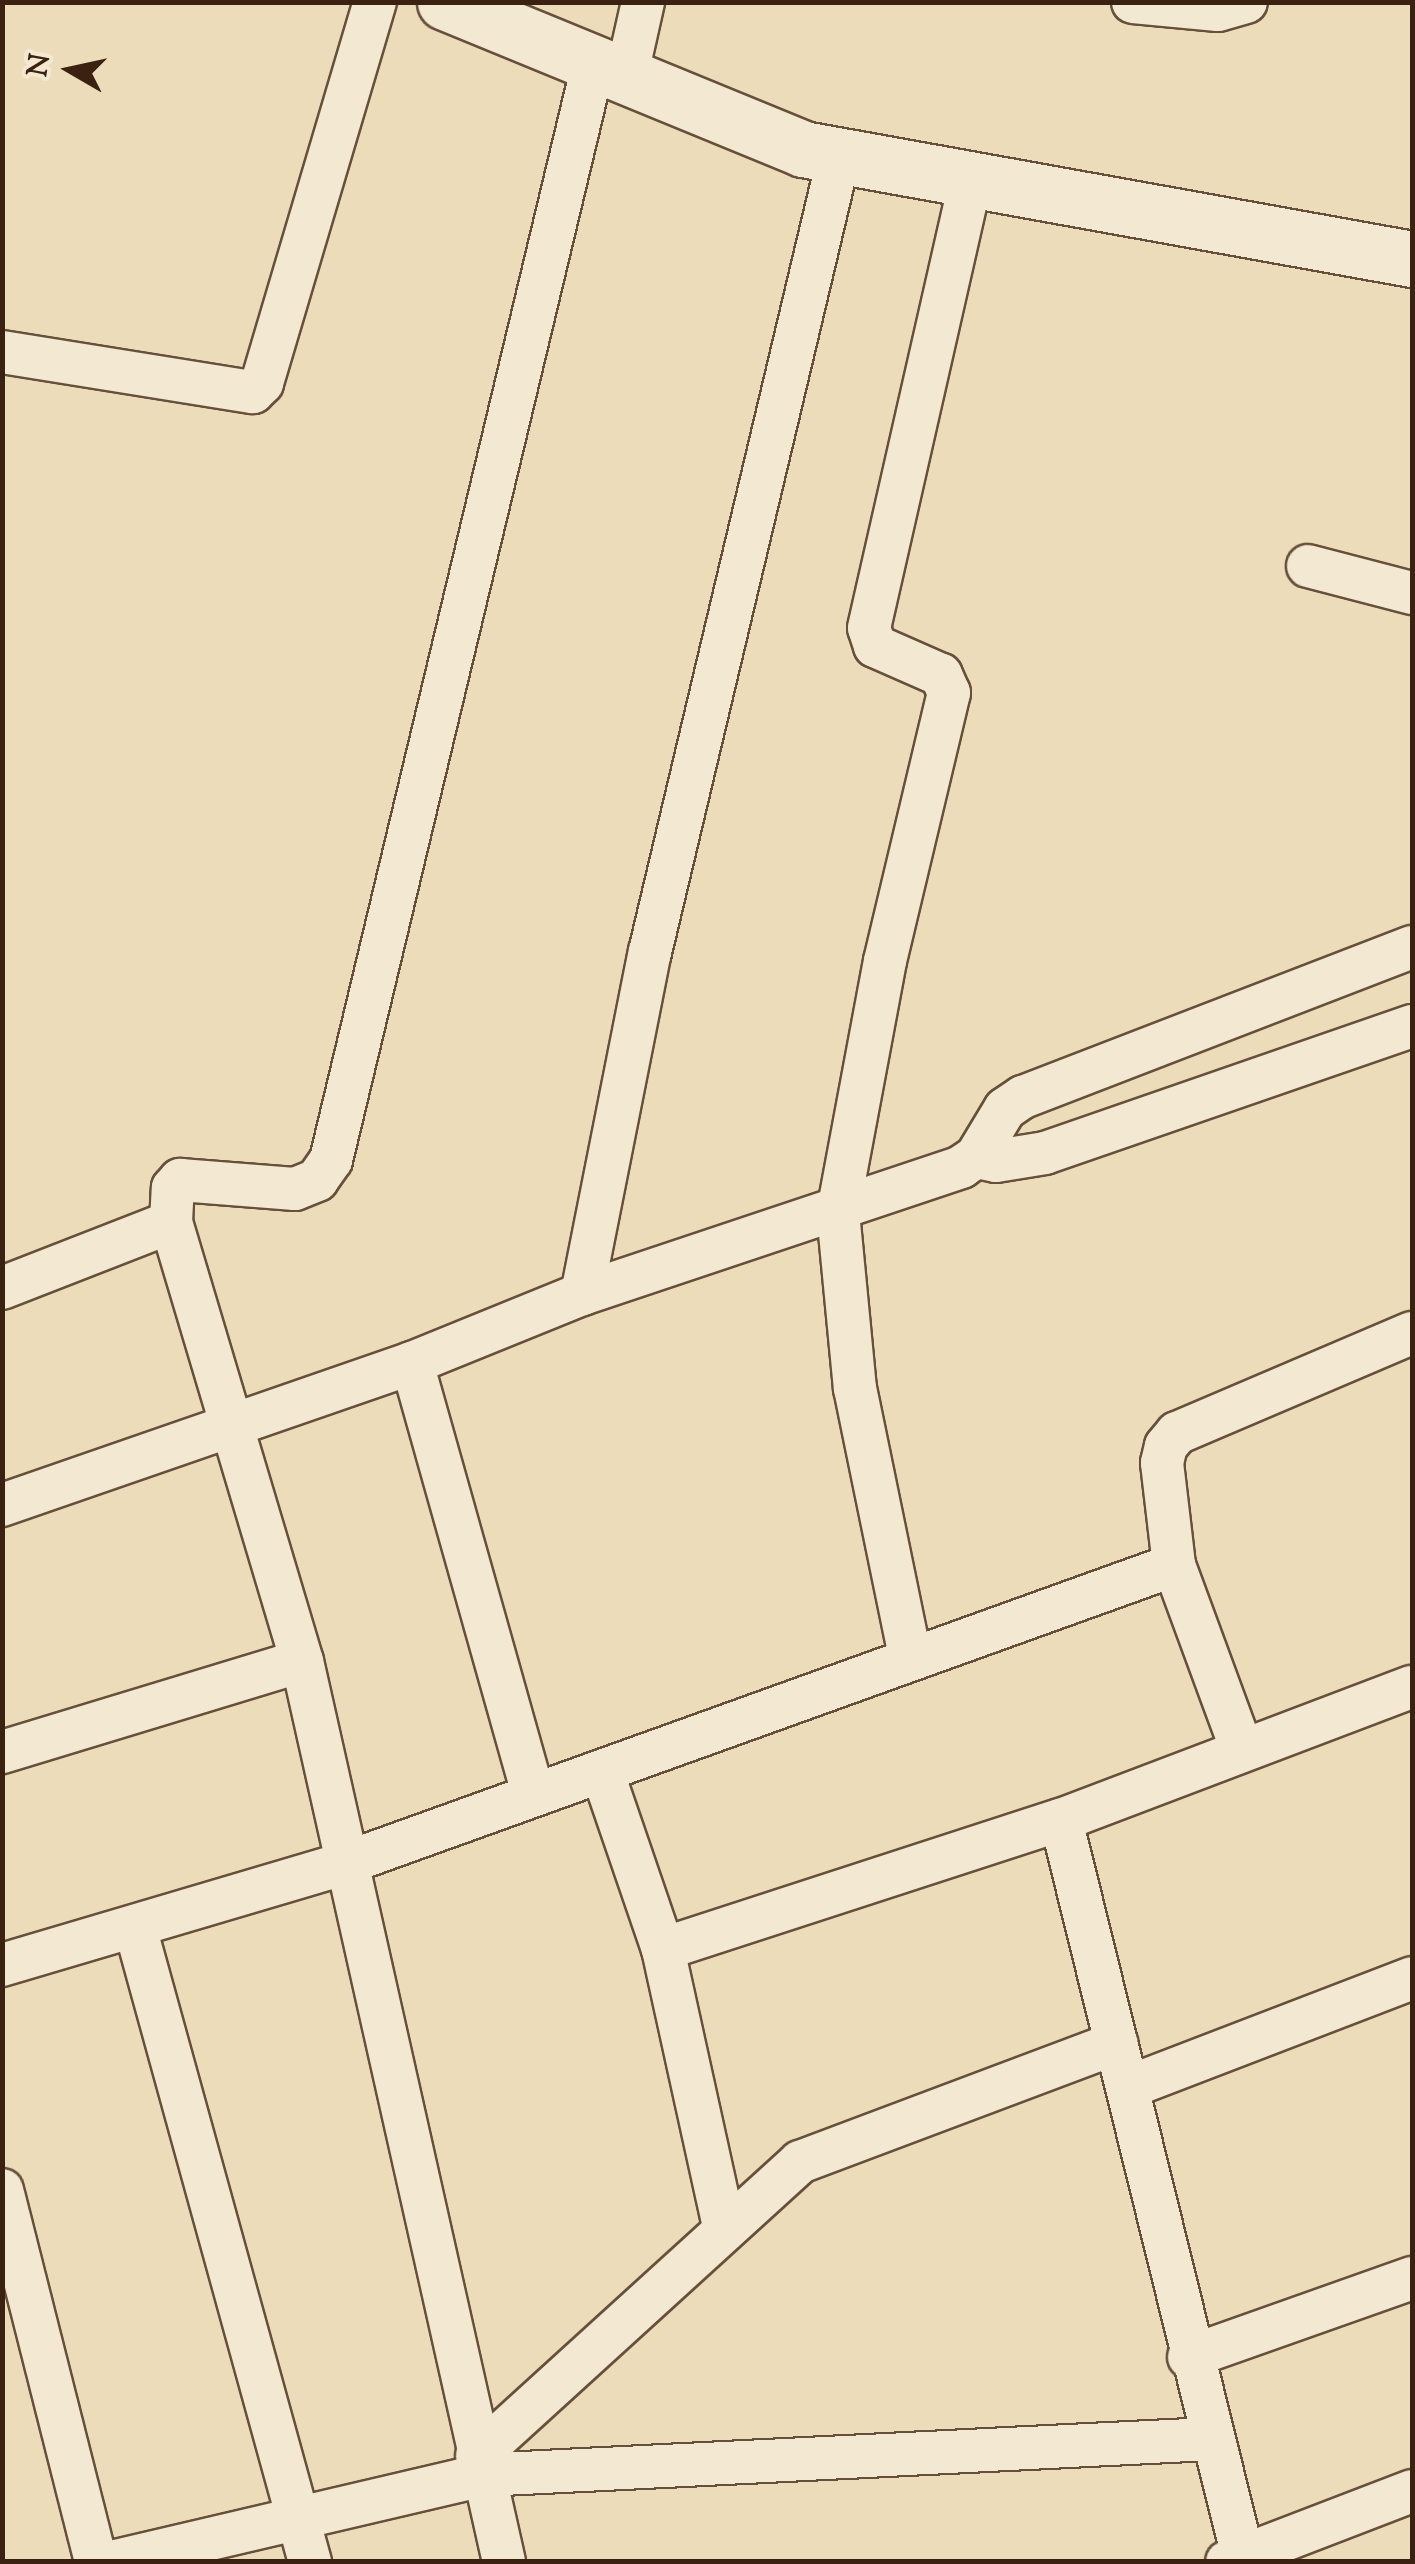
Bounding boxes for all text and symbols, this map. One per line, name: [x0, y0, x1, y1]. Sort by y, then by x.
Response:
north arrow: [20, 20, 120, 120]
text: N: [19, 51, 62, 79]

